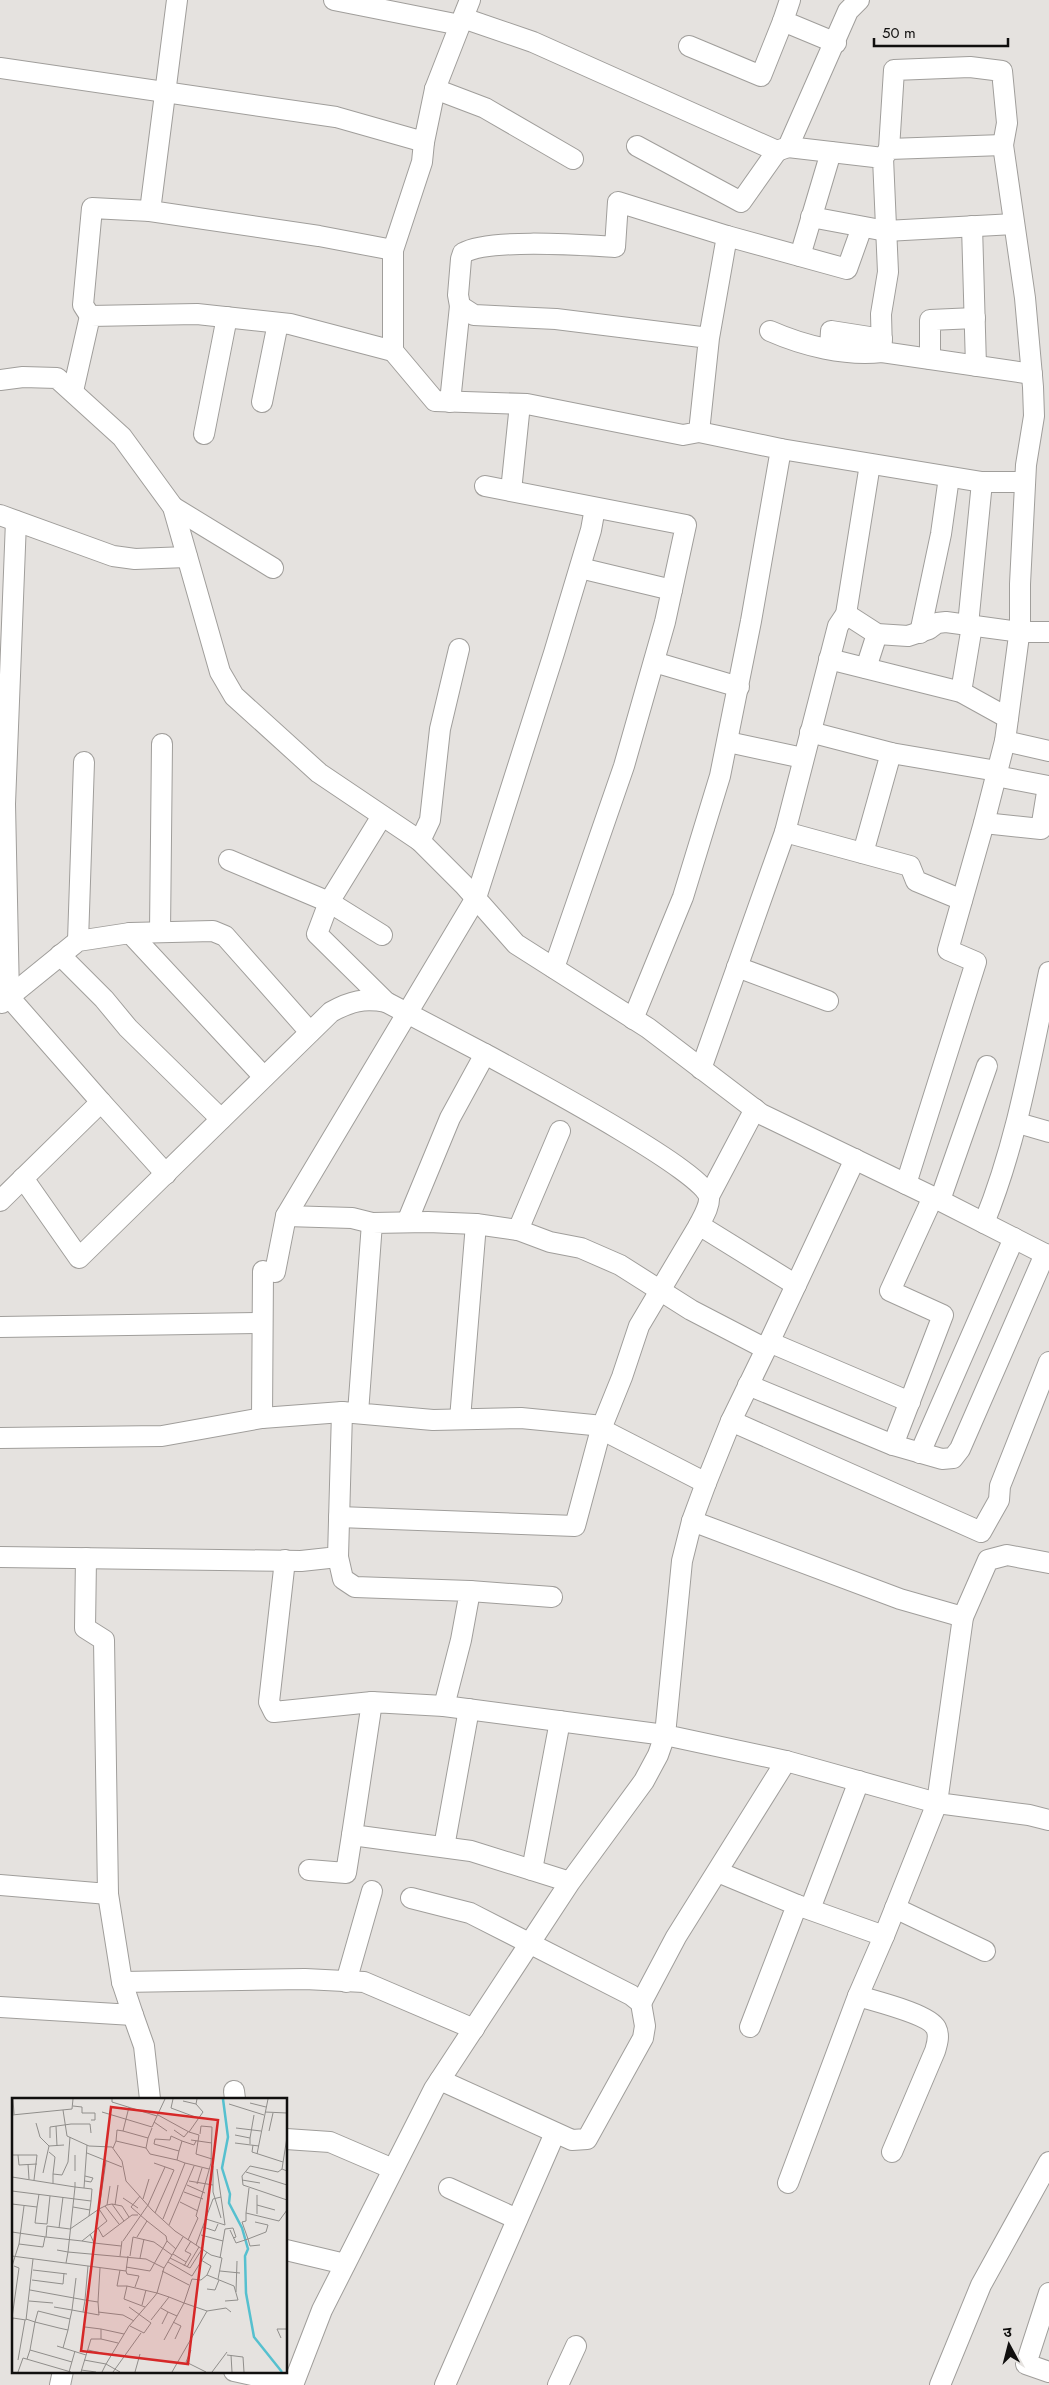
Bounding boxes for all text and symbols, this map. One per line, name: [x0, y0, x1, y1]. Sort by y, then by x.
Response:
scale bar: [874, 15, 1008, 47]
text: 50 m: [882, 22, 916, 44]
inset map: [12, 2098, 288, 2372]
north arrow: [984, 2320, 1034, 2370]
text: उ: [1002, 2322, 1013, 2343]

